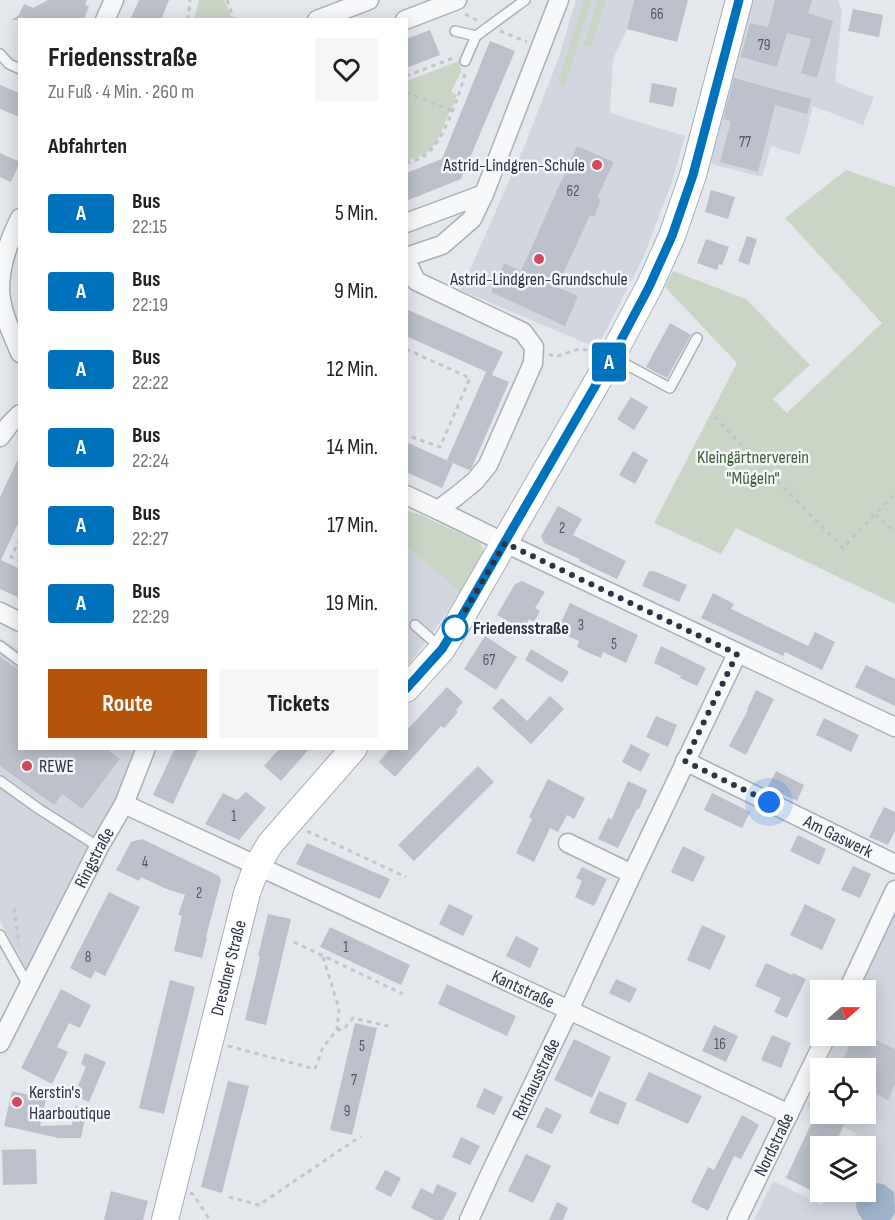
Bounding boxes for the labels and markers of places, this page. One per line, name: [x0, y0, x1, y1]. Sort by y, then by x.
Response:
place label: Astrid-Lindgren-Schule: [442, 155, 585, 176]
marker: Astrid-Lindgren-Schule: [590, 158, 604, 172]
marker: Astrid-Lindgren-Grundschule: [532, 252, 546, 266]
place label: Astrid-Lindgren-Grundschule: [449, 269, 628, 290]
marker: Friedensstraße: [442, 615, 468, 641]
place label: Friedensstraße: [473, 618, 569, 639]
place label: REWE: [39, 756, 74, 777]
marker: REWE: [20, 759, 34, 773]
place label: Kerstin's Haarboutique: [29, 1082, 111, 1124]
marker: Kerstin's Haarboutique: [10, 1095, 24, 1109]

